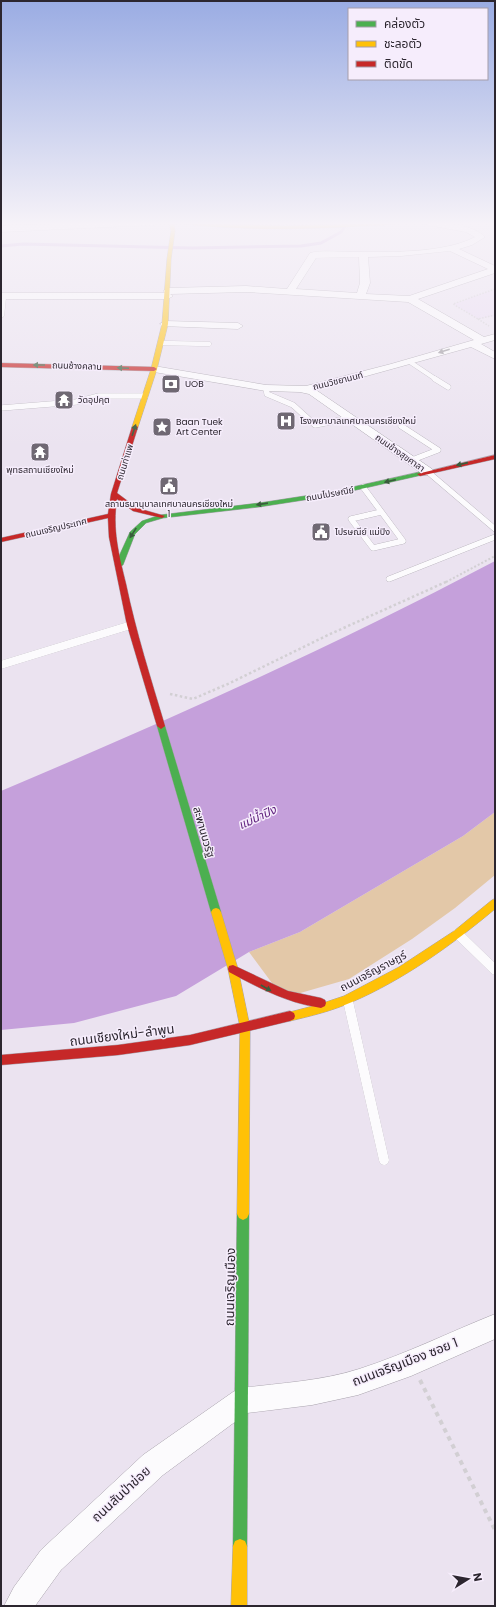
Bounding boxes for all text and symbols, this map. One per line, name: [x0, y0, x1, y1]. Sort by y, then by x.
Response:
legend: [348, 8, 488, 80]
text: คล่องตัว: [384, 15, 425, 32]
text: ชะลอตัว: [384, 35, 422, 52]
text: ติดขัด: [384, 55, 413, 72]
one-way arrow: [438, 348, 450, 354]
street label: ถนนช้างคลาน: [52, 359, 102, 373]
one-way arrow: [32, 362, 45, 368]
one-way arrow: [116, 365, 129, 371]
street label: ถนนวิชยานนท์: [312, 369, 364, 393]
bank icon: UOB: [160, 373, 182, 395]
place label: UOB: [185, 378, 204, 390]
temple icon: วัดอุปคุต: [53, 389, 75, 411]
place label: วัดอุปคุต: [78, 394, 110, 406]
hospital icon: โรงพยาบาลเทศบาลนครเชียงใหม่: [275, 410, 297, 432]
place label: โรงพยาบาลเทศบาลนครเชียงใหม่: [300, 415, 416, 427]
place icon: Baan Tuek Art Center: [151, 416, 173, 438]
place label: Baan Tuek Art Center: [176, 416, 223, 438]
one-way arrow: [131, 424, 137, 436]
street label: ถนนข้างสุขศาลา: [373, 431, 427, 475]
temple icon: พุทธสถานเชียงใหม่: [29, 441, 51, 463]
street label: ถนนท่าแพ: [114, 443, 136, 481]
one-way arrow: [455, 462, 468, 468]
place label: พุทธสถานเชียงใหม่: [6, 464, 74, 476]
public building icon: สถานธนานุบาลเทศบาลนครเชียงใหม่ 1: [158, 475, 180, 497]
one-way arrow: [384, 479, 396, 485]
street label: ถนนไปรษณีย์: [305, 484, 355, 504]
place label: สถานธนานุบาลเทศบาลนครเชียงใหม่ 1: [105, 498, 233, 520]
one-way arrow: [256, 501, 268, 507]
street label: ถนนเจริญประเทศ: [24, 515, 88, 541]
public building icon: ไปรษณีย์ แม่ปิง: [310, 521, 332, 543]
place label: ไปรษณีย์ แม่ปิง: [334, 526, 390, 538]
one-way arrow: [130, 527, 137, 539]
water label: แม่น้ำปิง: [235, 801, 279, 833]
street label: สะพานนวรัฐ: [189, 805, 219, 859]
street label: ถนนเจริญราษฎร์: [337, 947, 410, 995]
one-way arrow: [261, 985, 272, 992]
street label: ถนนเชียงใหม่-ลำพูน: [68, 1019, 176, 1051]
street label: ถนนเจริญเมือง: [220, 1248, 240, 1326]
street label: ถนนเจริญเมือง ซอย 1: [349, 1333, 461, 1391]
street label: ถนนสันป่าข่อย: [87, 1462, 155, 1526]
north arrow: [448, 1559, 488, 1599]
text: N: [469, 1572, 486, 1583]

